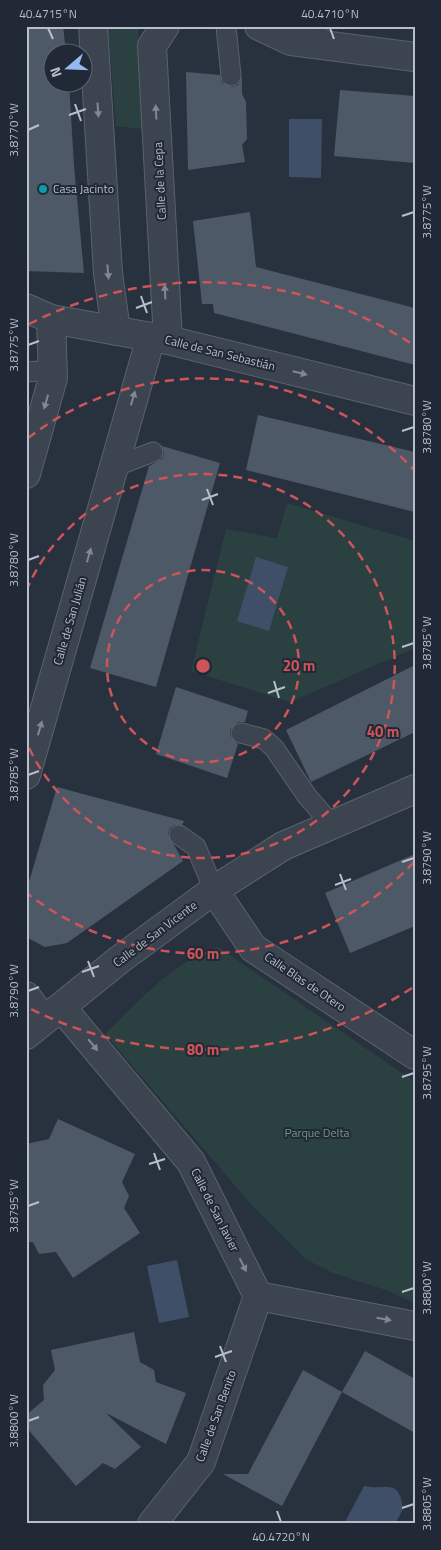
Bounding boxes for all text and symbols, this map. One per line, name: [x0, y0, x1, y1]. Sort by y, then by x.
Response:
text: 40.4715°N: [19, 4, 77, 23]
text: 40.4710°N: [301, 4, 359, 23]
north arrow: [42, 42, 92, 92]
text: N: [44, 64, 67, 80]
one-way arrow: [94, 102, 102, 118]
text: 3.8770°W: [4, 103, 23, 157]
one-way arrow: [151, 104, 159, 120]
street label: Calle de la Cepa: [148, 142, 171, 221]
place label: Casa Jacinto: [53, 179, 114, 198]
marker: Casa Jacinto: [37, 183, 49, 195]
text: 3.8775°W: [417, 185, 436, 239]
one-way arrow: [105, 264, 113, 280]
one-way arrow: [161, 283, 169, 299]
text: 3.8775°W: [4, 318, 23, 372]
street label: Calle de San Sebastián: [163, 330, 277, 375]
one-way arrow: [293, 369, 308, 377]
one-way arrow: [129, 391, 137, 406]
one-way arrow: [42, 394, 50, 409]
text: 3.8780°W: [417, 400, 436, 454]
text: 3.8780°W: [4, 533, 23, 587]
one-way arrow: [85, 547, 93, 562]
street label: Calle de San Julián: [48, 574, 91, 667]
text: 3.8785°W: [417, 616, 436, 670]
text: 20 m: [283, 654, 315, 677]
centre of rings: [194, 657, 212, 675]
one-way arrow: [36, 720, 44, 735]
text: 40 m: [367, 720, 399, 743]
text: 3.8785°W: [4, 748, 23, 802]
text: 3.8790°W: [417, 831, 436, 885]
street label: Calle de San Vicente: [109, 896, 201, 972]
text: 60 m: [187, 942, 219, 965]
street label: Calle Blas de Otero: [261, 947, 350, 1016]
text: 3.8790°W: [4, 964, 23, 1018]
text: 80 m: [187, 1038, 219, 1061]
one-way arrow: [87, 1039, 99, 1051]
text: 3.8795°W: [417, 1046, 436, 1100]
park label: Parque Delta: [284, 1123, 350, 1142]
street label: Calle de San Javier: [186, 1165, 245, 1255]
text: 3.8795°W: [4, 1179, 23, 1233]
one-way arrow: [239, 1258, 247, 1272]
text: 3.8800°W: [417, 1261, 436, 1315]
one-way arrow: [376, 1315, 391, 1323]
street label: Calle de San Benito: [190, 1367, 241, 1464]
text: 3.8800°W: [4, 1394, 23, 1448]
text: 3.8805°W: [417, 1477, 436, 1531]
text: 40.4720°N: [252, 1527, 310, 1546]

